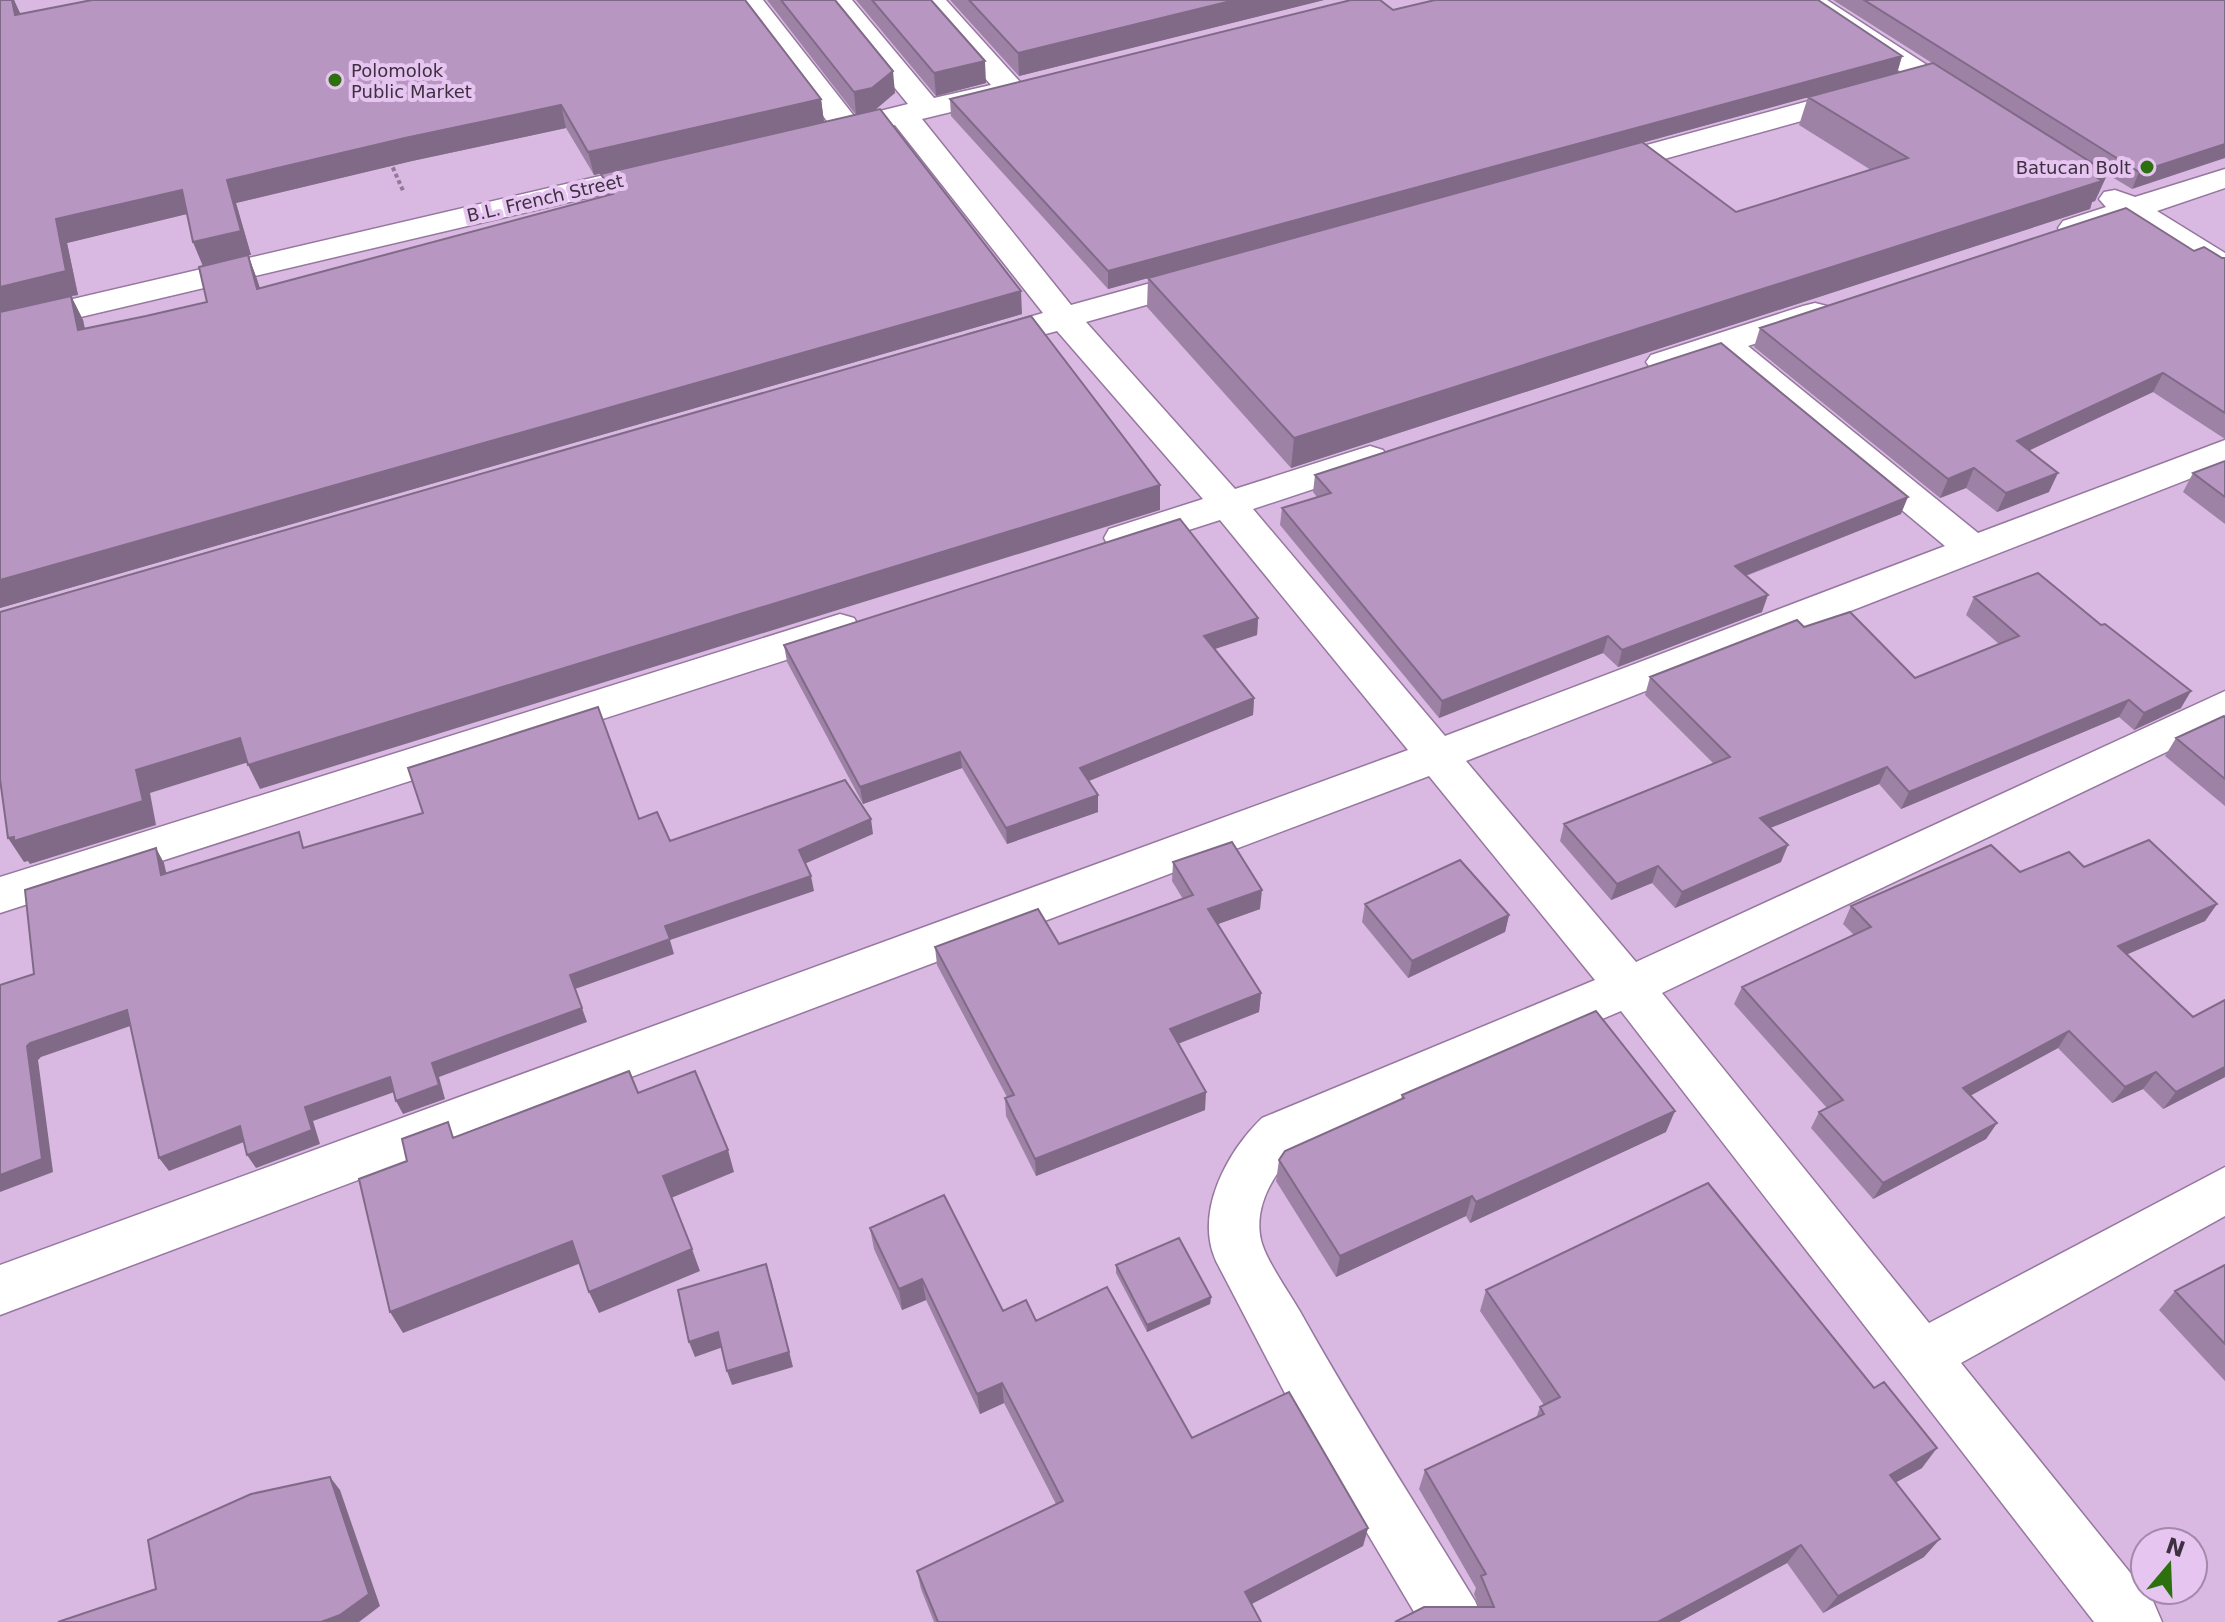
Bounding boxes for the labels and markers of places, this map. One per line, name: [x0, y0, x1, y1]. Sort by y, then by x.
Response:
place label: Polomolok Public Market: [351, 60, 472, 102]
marker: Polomolok Public Market: [326, 71, 344, 89]
place label: Batucan Bolt: [2016, 157, 2131, 178]
marker: Batucan Bolt: [2138, 158, 2156, 176]

